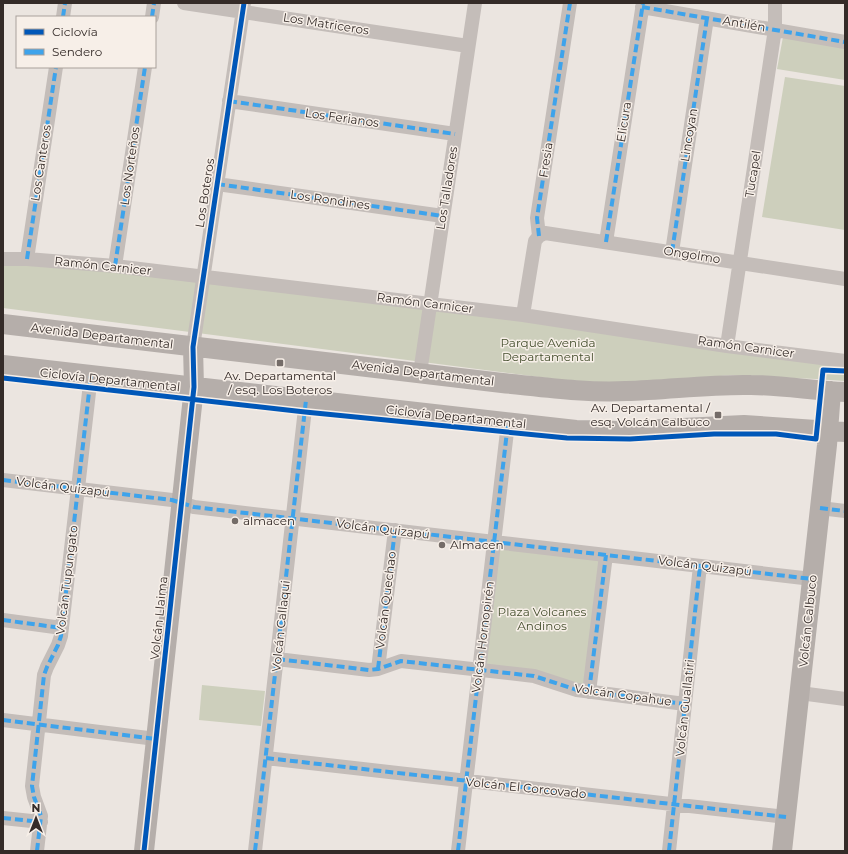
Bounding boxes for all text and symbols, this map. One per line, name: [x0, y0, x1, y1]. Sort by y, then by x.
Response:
street label: Los Matriceros: [282, 9, 370, 38]
street label: Antilén: [721, 12, 767, 35]
legend: [16, 16, 156, 68]
text: Ciclovía: [52, 24, 98, 39]
text: Sendero: [52, 44, 102, 59]
street label: Elicura: [613, 101, 634, 143]
street label: Los Ferianos: [304, 105, 380, 130]
street label: Lincoyan: [677, 107, 700, 163]
street label: Los Canteros: [27, 124, 54, 202]
street label: Los Norteños: [117, 126, 142, 206]
street label: Fresia: [535, 141, 556, 179]
street label: Los Talladores: [433, 145, 461, 231]
street label: Tucapel: [741, 149, 764, 198]
street label: Los Boteros: [192, 157, 217, 229]
street label: Los Rondines: [289, 186, 371, 213]
street label: Ongolmo: [663, 243, 722, 266]
street label: Ramón Carnicer: [54, 253, 152, 278]
street label: Ramón Carnicer: [376, 289, 475, 316]
street label: Avenida Departamental: [30, 319, 174, 352]
street label: Ramón Carnicer: [697, 332, 796, 361]
park label: Parque Avenida Departamental: [500, 335, 596, 364]
street label: Avenida Departamental: [351, 356, 495, 389]
marker: Av. Departamental / esq. Los Boteros: [275, 358, 285, 368]
street label: Ciclovía Departamental: [39, 365, 181, 394]
place label: Av. Departamental / esq. Los Boteros: [224, 368, 336, 397]
place label: Av. Departamental / esq. Volcán Calbuco: [590, 400, 711, 429]
street label: Ciclovía Departamental: [385, 402, 527, 431]
marker: Av. Departamental / esq. Volcán Calbuco: [713, 410, 723, 420]
street label: Volcán Quizapú: [15, 473, 111, 500]
place label: almacen: [243, 513, 295, 528]
street label: Volcán Quizapú: [335, 515, 431, 542]
marker: almacen: [230, 516, 240, 526]
street label: Volcán Tupungato: [52, 524, 81, 636]
place label: Almacen: [450, 537, 504, 552]
marker: Almacen: [437, 540, 447, 550]
street label: Volcán Quechao: [372, 550, 399, 650]
street label: Volcán Quizapú: [657, 552, 753, 579]
street label: Volcán Calbuco: [795, 574, 820, 668]
street label: Volcán Llaima: [147, 575, 170, 660]
street label: Volcán Callaqui: [268, 579, 293, 672]
street label: Volcán Hornopirén: [468, 580, 497, 694]
park label: Plaza Volcanes Andinos: [498, 604, 587, 633]
street label: Volcán Guallatiri: [672, 659, 697, 757]
street label: Volcán Copahue: [574, 680, 673, 709]
street label: Volcán El Corcovado: [465, 774, 587, 801]
north arrow: [16, 798, 56, 838]
text: N: [32, 801, 40, 815]

